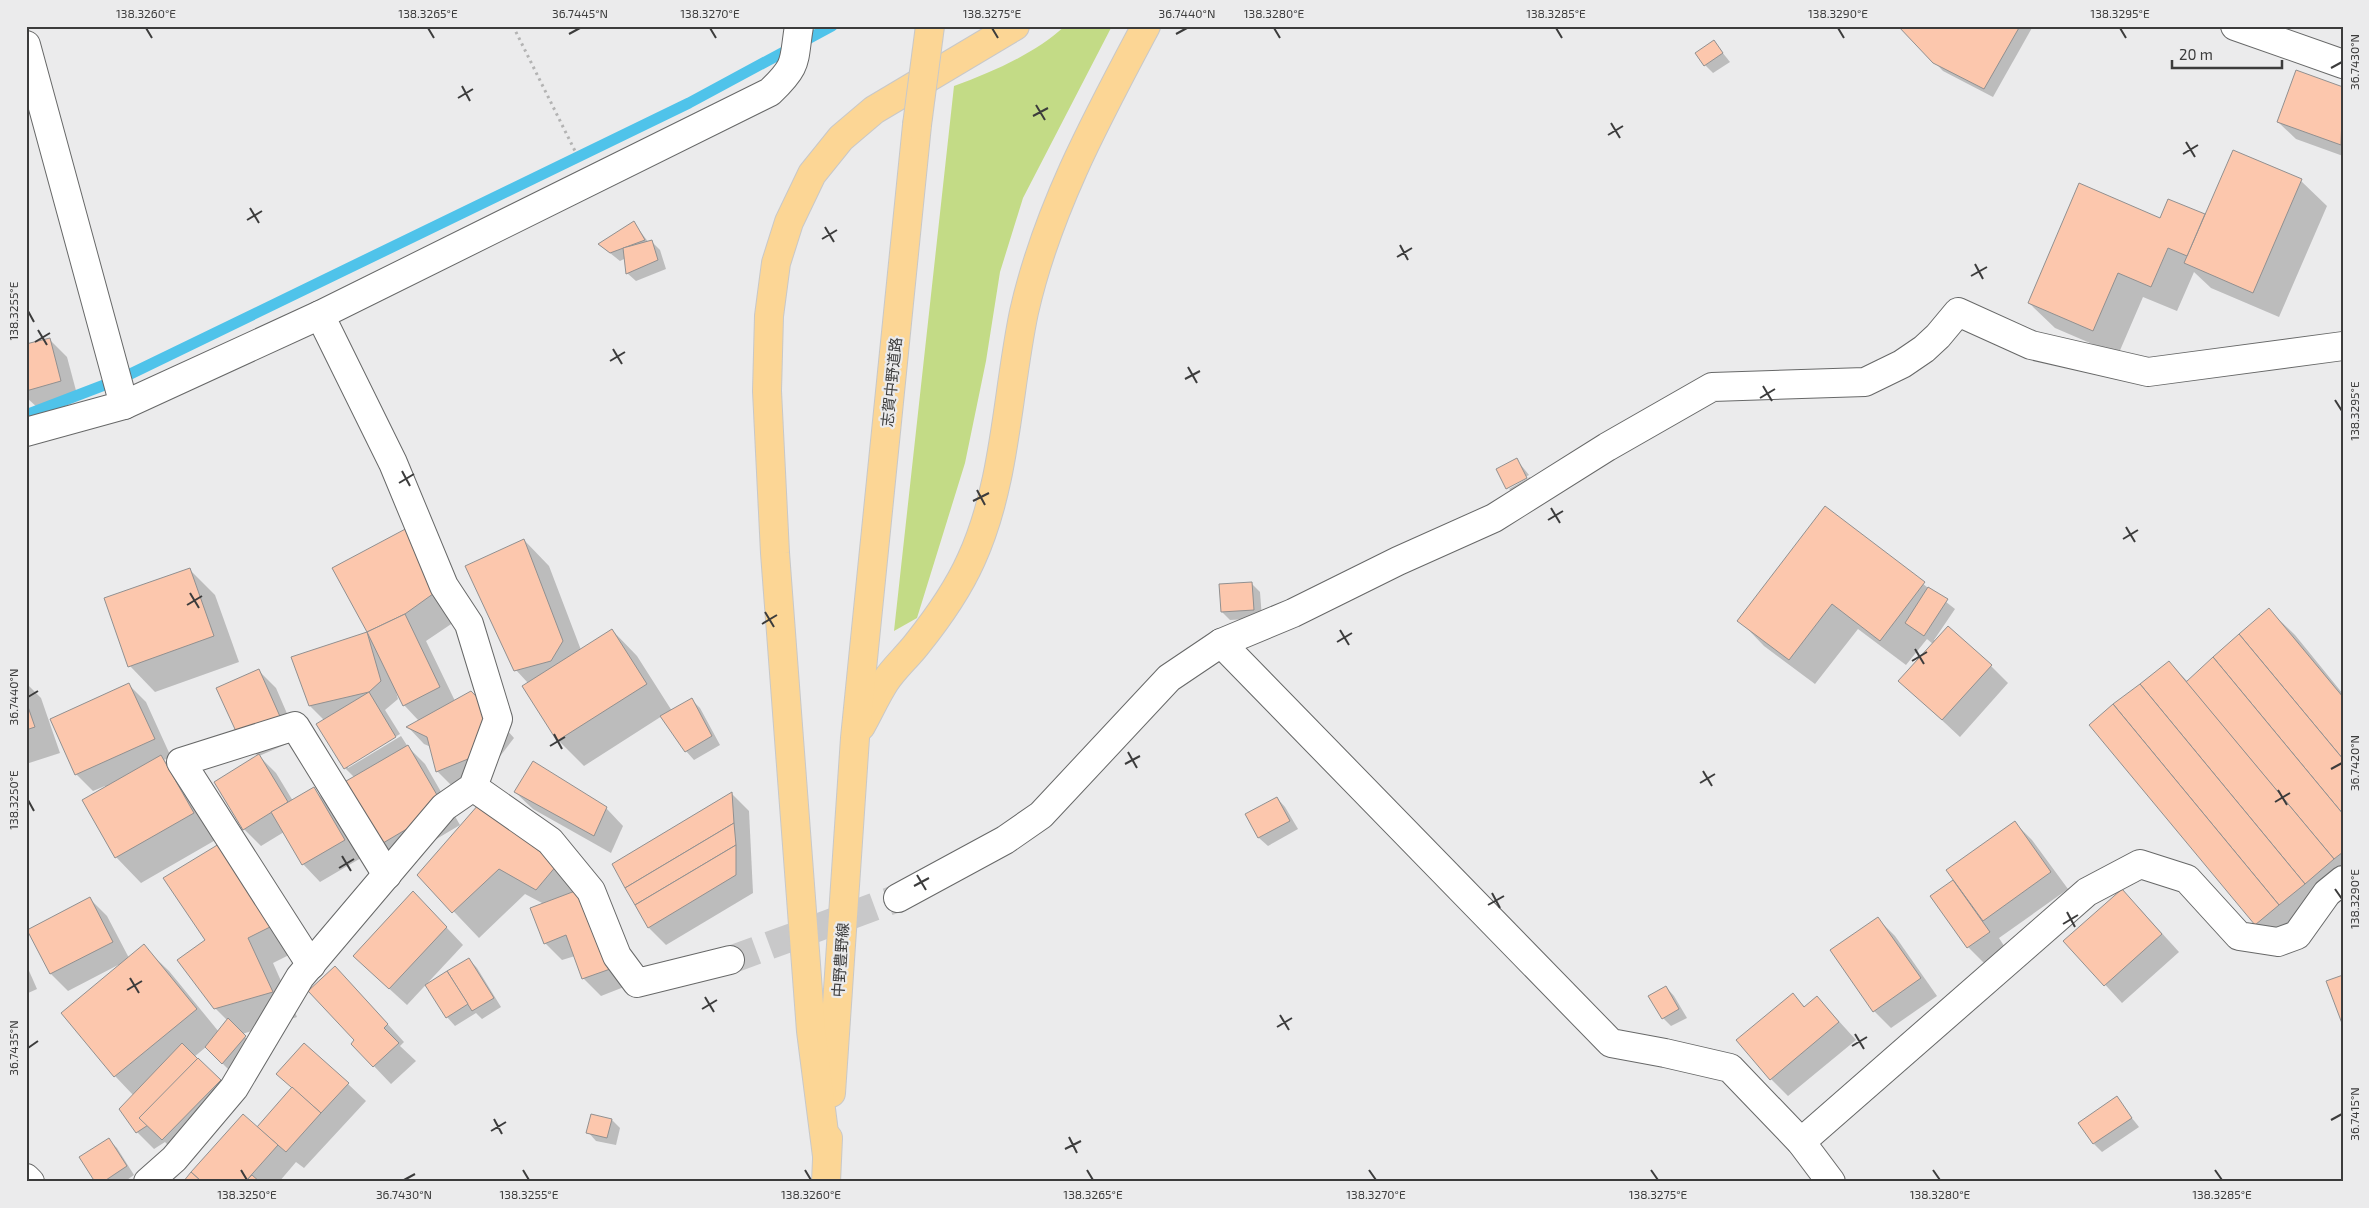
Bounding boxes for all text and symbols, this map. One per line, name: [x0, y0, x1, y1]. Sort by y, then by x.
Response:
text: 138.3260°E: [116, 6, 176, 20]
text: 138.3265°E: [398, 6, 458, 20]
text: 36.7445°N: [552, 6, 608, 20]
text: 138.3270°E: [680, 6, 740, 20]
text: 138.3275°E: [963, 6, 1022, 20]
text: 36.7440°N: [1159, 6, 1215, 20]
text: 138.3280°E: [1244, 6, 1305, 20]
text: 138.3285°E: [1526, 6, 1586, 20]
text: 138.3290°E: [1808, 6, 1868, 20]
text: 138.3295°E: [2090, 6, 2150, 20]
text: 36.7430°N: [2347, 34, 2361, 90]
scale bar: [2172, 38, 2282, 70]
text: 20 m: [2179, 45, 2213, 63]
text: 138.3255°E: [6, 281, 20, 340]
street label: 志賀中野道路: [877, 336, 905, 428]
text: 138.3295°E: [2347, 381, 2361, 441]
text: 36.7440°N: [6, 669, 20, 725]
text: 36.7420°N: [2347, 735, 2361, 791]
text: 138.3250°E: [6, 770, 20, 830]
text: 138.3290°E: [2347, 869, 2361, 929]
street label: 中野豊野線: [828, 922, 852, 998]
text: 36.7435°N: [6, 1020, 20, 1076]
text: 36.7415°N: [2347, 1087, 2361, 1141]
text: 138.3250°E: [217, 1187, 277, 1201]
text: 36.7430°N: [376, 1187, 432, 1201]
text: 138.3255°E: [500, 1187, 559, 1201]
text: 138.3260°E: [781, 1187, 841, 1201]
text: 138.3265°E: [1063, 1187, 1123, 1201]
text: 138.3270°E: [1346, 1187, 1406, 1201]
text: 138.3275°E: [1629, 1187, 1688, 1201]
text: 138.3280°E: [1910, 1187, 1971, 1201]
text: 138.3285°E: [2192, 1187, 2252, 1201]

